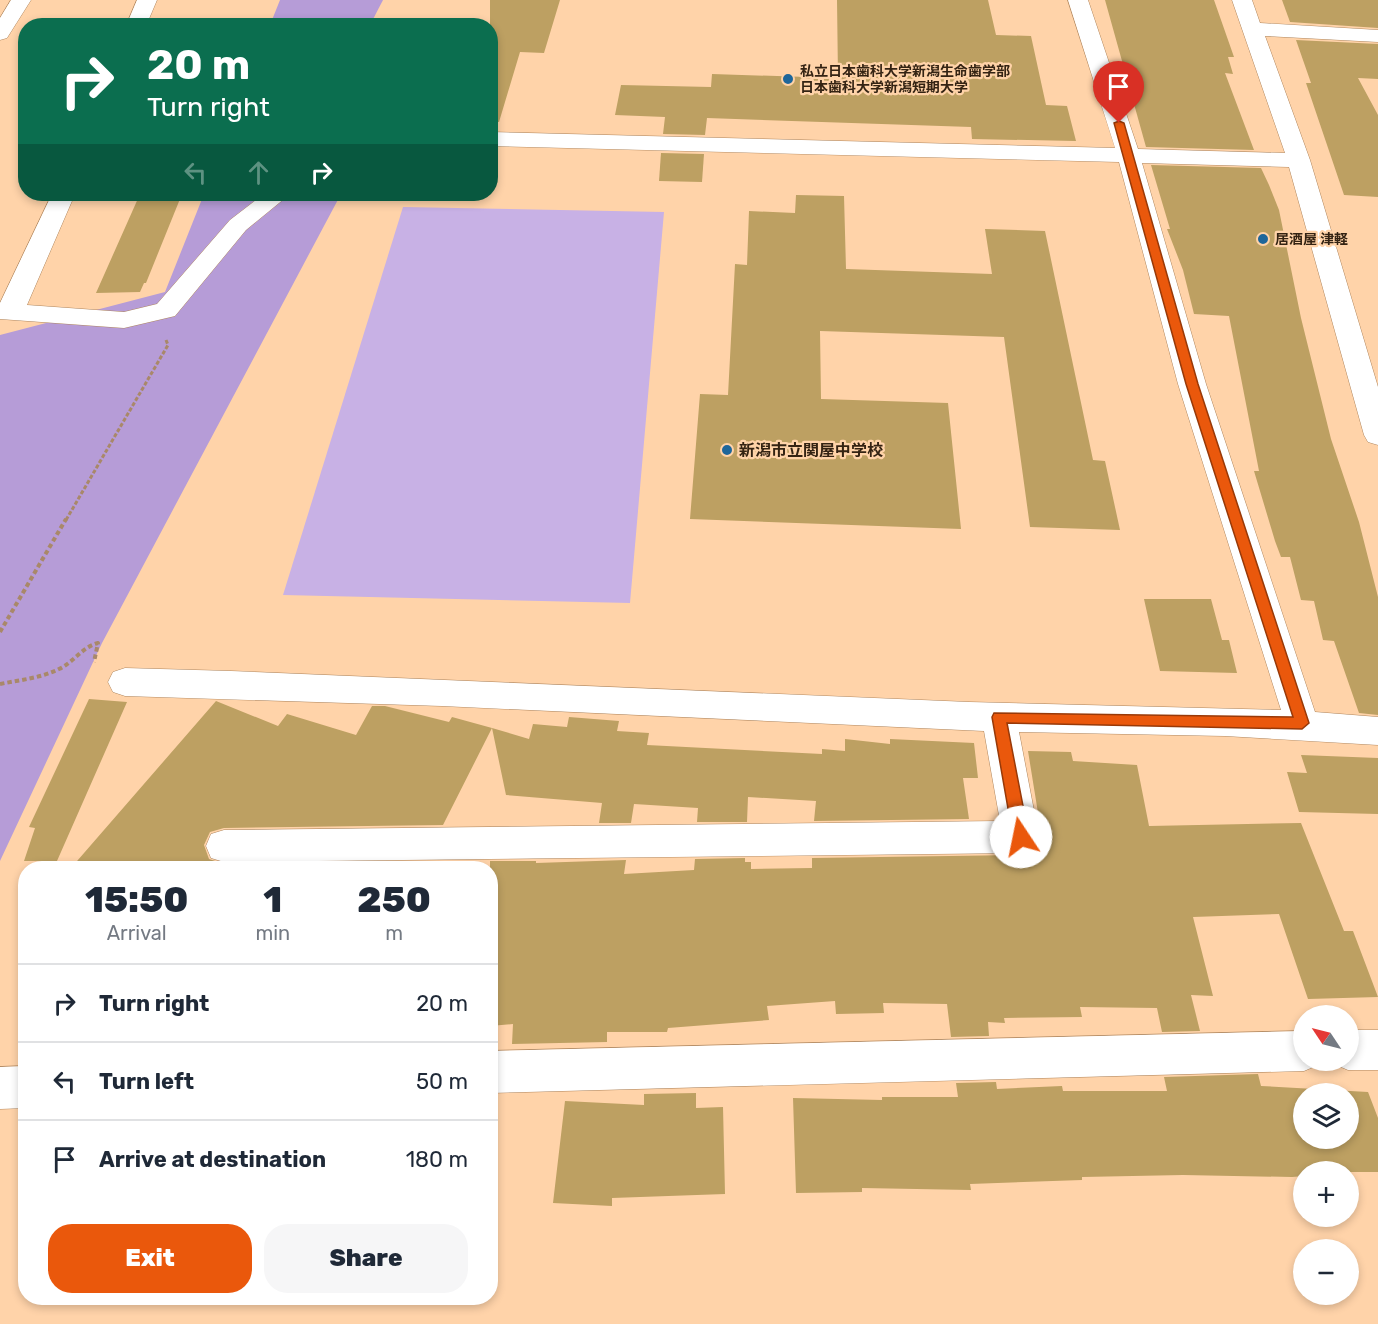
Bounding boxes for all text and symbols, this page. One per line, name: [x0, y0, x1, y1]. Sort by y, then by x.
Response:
text: 20 m: [147, 40, 250, 90]
icon: right: [48, 42, 126, 120]
pin: [1093, 61, 1144, 123]
place label: 私立日本歯科大学新潟生命歯学部 日本歯科大学新潟短期大学: [800, 63, 1010, 96]
icon: arrive: [1102, 70, 1135, 103]
marker: 私立日本歯科大学新潟生命歯学部 日本歯科大学新潟短期大学: [781, 72, 795, 86]
text: Turn right: [147, 91, 270, 123]
icon: left: [179, 156, 212, 189]
icon: ahead: [242, 156, 275, 189]
icon: right: [305, 156, 338, 189]
place label: 居酒屋 津軽: [1275, 231, 1348, 248]
marker: 居酒屋 津軽: [1256, 232, 1270, 246]
place label: 新潟市立関屋中学校: [739, 441, 883, 460]
marker: 新潟市立関屋中学校: [720, 443, 734, 457]
position arrow: [989, 805, 1053, 869]
text: 15:50: [85, 878, 188, 921]
text: 1: [263, 878, 282, 921]
text: 250: [357, 878, 431, 921]
text: Arrival: [107, 921, 167, 945]
text: min: [255, 921, 290, 945]
text: m: [385, 921, 403, 945]
icon: right: [48, 987, 81, 1020]
text: Turn right: [99, 990, 209, 1017]
text: 20 m: [416, 990, 468, 1017]
north arrow: [1293, 1005, 1359, 1071]
map controls: [1293, 1005, 1359, 1305]
icon: left: [48, 1065, 81, 1098]
text: Turn left: [99, 1068, 194, 1095]
text: 50 m: [416, 1068, 468, 1095]
button: layers: [1293, 1083, 1359, 1149]
icon: arrive: [48, 1143, 81, 1176]
text: Arrive at destination: [99, 1146, 326, 1173]
text: 180 m: [406, 1146, 468, 1173]
button: +: [1293, 1161, 1359, 1227]
button: Exit: [48, 1224, 252, 1293]
button: Share: [264, 1224, 468, 1293]
button: −: [1293, 1239, 1359, 1305]

